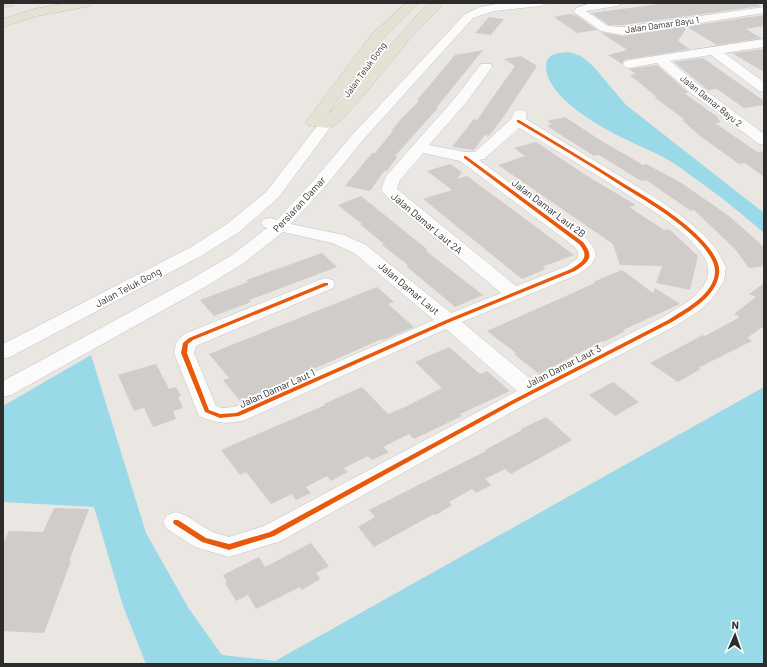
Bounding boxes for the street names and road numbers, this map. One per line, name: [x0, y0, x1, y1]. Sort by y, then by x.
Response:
street label: Jalan Damar Bayu 1: [624, 14, 700, 35]
street label: Jalan Teluk Gong: [341, 40, 388, 100]
street label: Jalan Damar Bayu 2: [678, 72, 744, 129]
street label: Persiaran Damar: [270, 173, 328, 234]
street label: Jalan Damar Laut 2B: [510, 176, 588, 240]
street label: Jalan Damar Laut 2A: [389, 190, 465, 256]
street label: Jalan Damar Laut: [376, 259, 442, 317]
street label: Jalan Teluk Gong: [93, 265, 163, 309]
street label: Jalan Damar Laut 3: [523, 342, 603, 390]
street label: Jalan Damar Laut 1: [237, 366, 317, 410]

